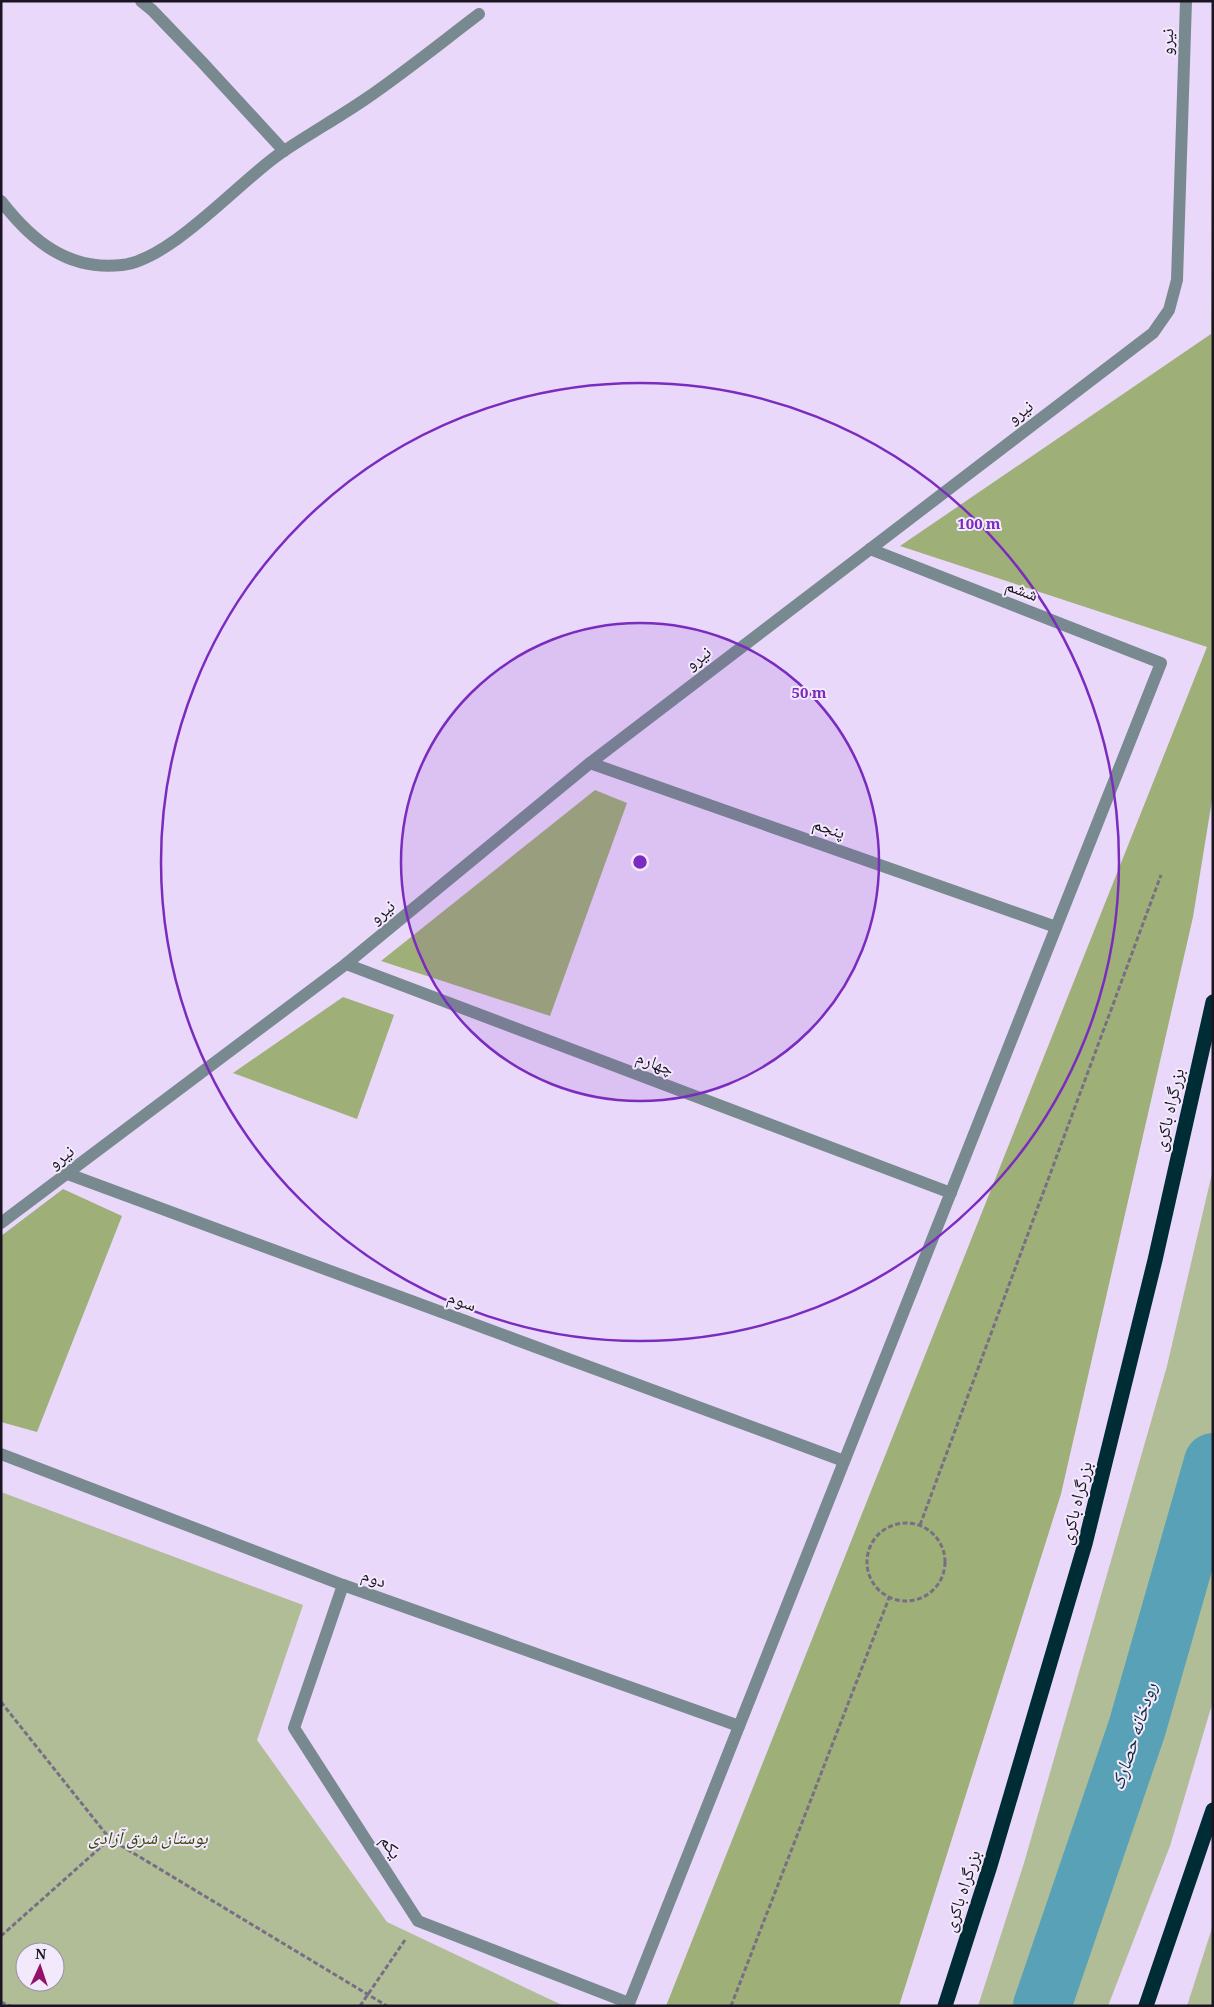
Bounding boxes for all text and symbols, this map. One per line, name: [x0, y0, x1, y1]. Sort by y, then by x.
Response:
street label: نیرو: [1154, 28, 1184, 56]
street label: نیرو: [1001, 393, 1041, 434]
text: 100 m: [957, 513, 1001, 539]
street label: ششم: [1000, 572, 1042, 612]
street label: نیرو: [679, 639, 719, 680]
text: 50 m: [792, 682, 827, 708]
street label: پنجم: [808, 810, 849, 849]
centre of rings: [631, 853, 649, 871]
street label: نیرو: [363, 893, 403, 934]
street label: چهارم: [631, 1044, 678, 1086]
street label: بزرگراه باکری: [1147, 1066, 1195, 1155]
street label: نیرو: [42, 1138, 82, 1179]
street label: سوم: [443, 1284, 480, 1322]
street label: بزرگراه باکری: [1053, 1459, 1103, 1548]
street label: دوم: [357, 1562, 390, 1598]
water label: رودخانه حصارک: [1103, 1679, 1168, 1795]
park label: بوستان شرق آزادی: [88, 1825, 209, 1855]
street label: یکم: [370, 1830, 408, 1866]
street label: بزرگراه باکری: [937, 1847, 991, 1937]
north arrow: [15, 1942, 65, 1992]
text: N: [34, 1944, 47, 1968]

